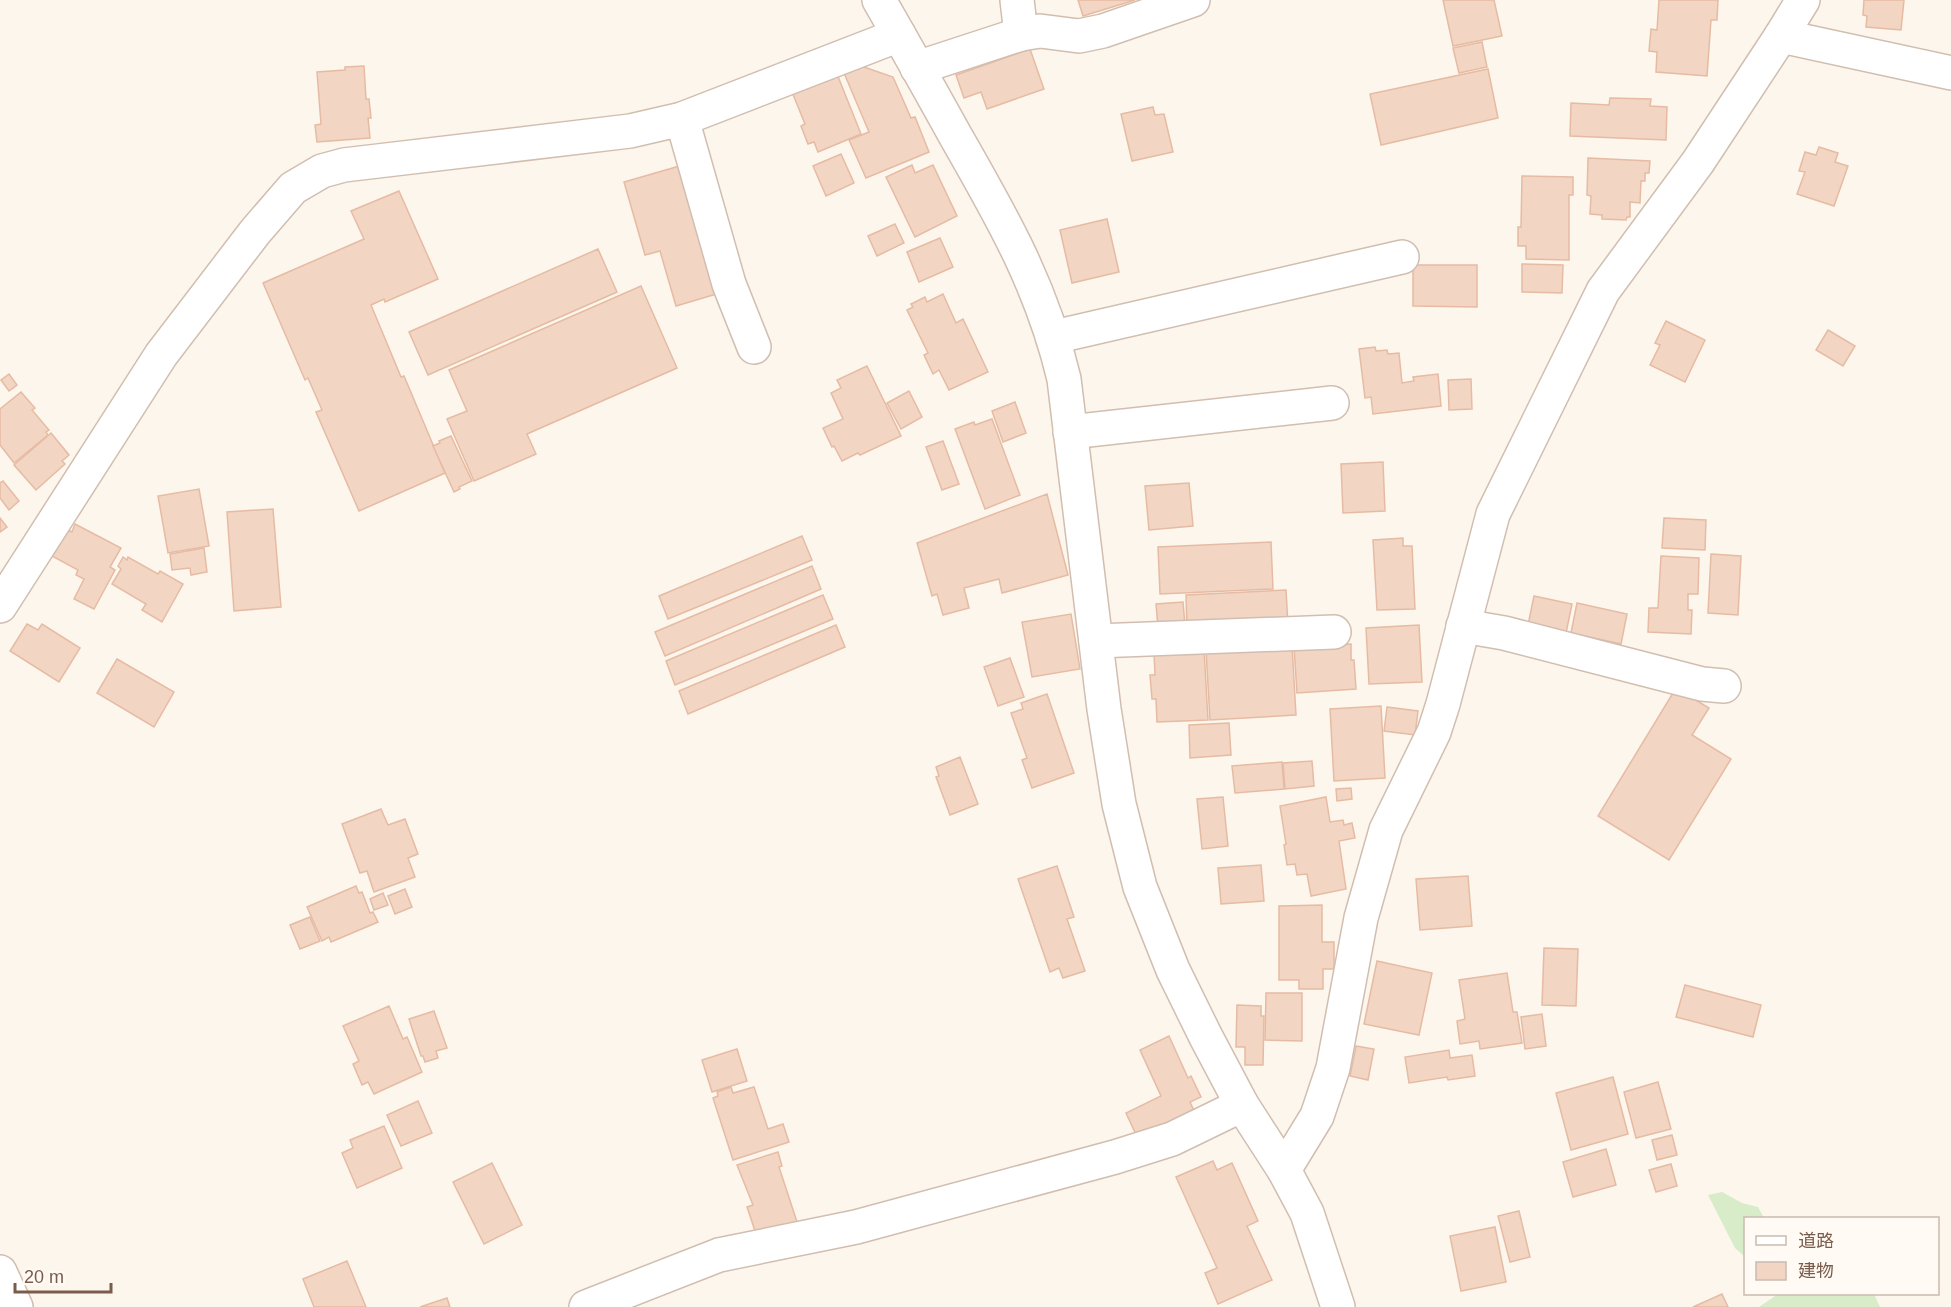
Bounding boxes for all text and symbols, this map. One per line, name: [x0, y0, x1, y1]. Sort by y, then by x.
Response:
legend: [1744, 1217, 1939, 1295]
text: 道路: [1798, 1231, 1834, 1251]
scale bar: [15, 1256, 111, 1294]
text: 建物: [1798, 1261, 1834, 1281]
text: 20 m: [24, 1267, 64, 1287]

